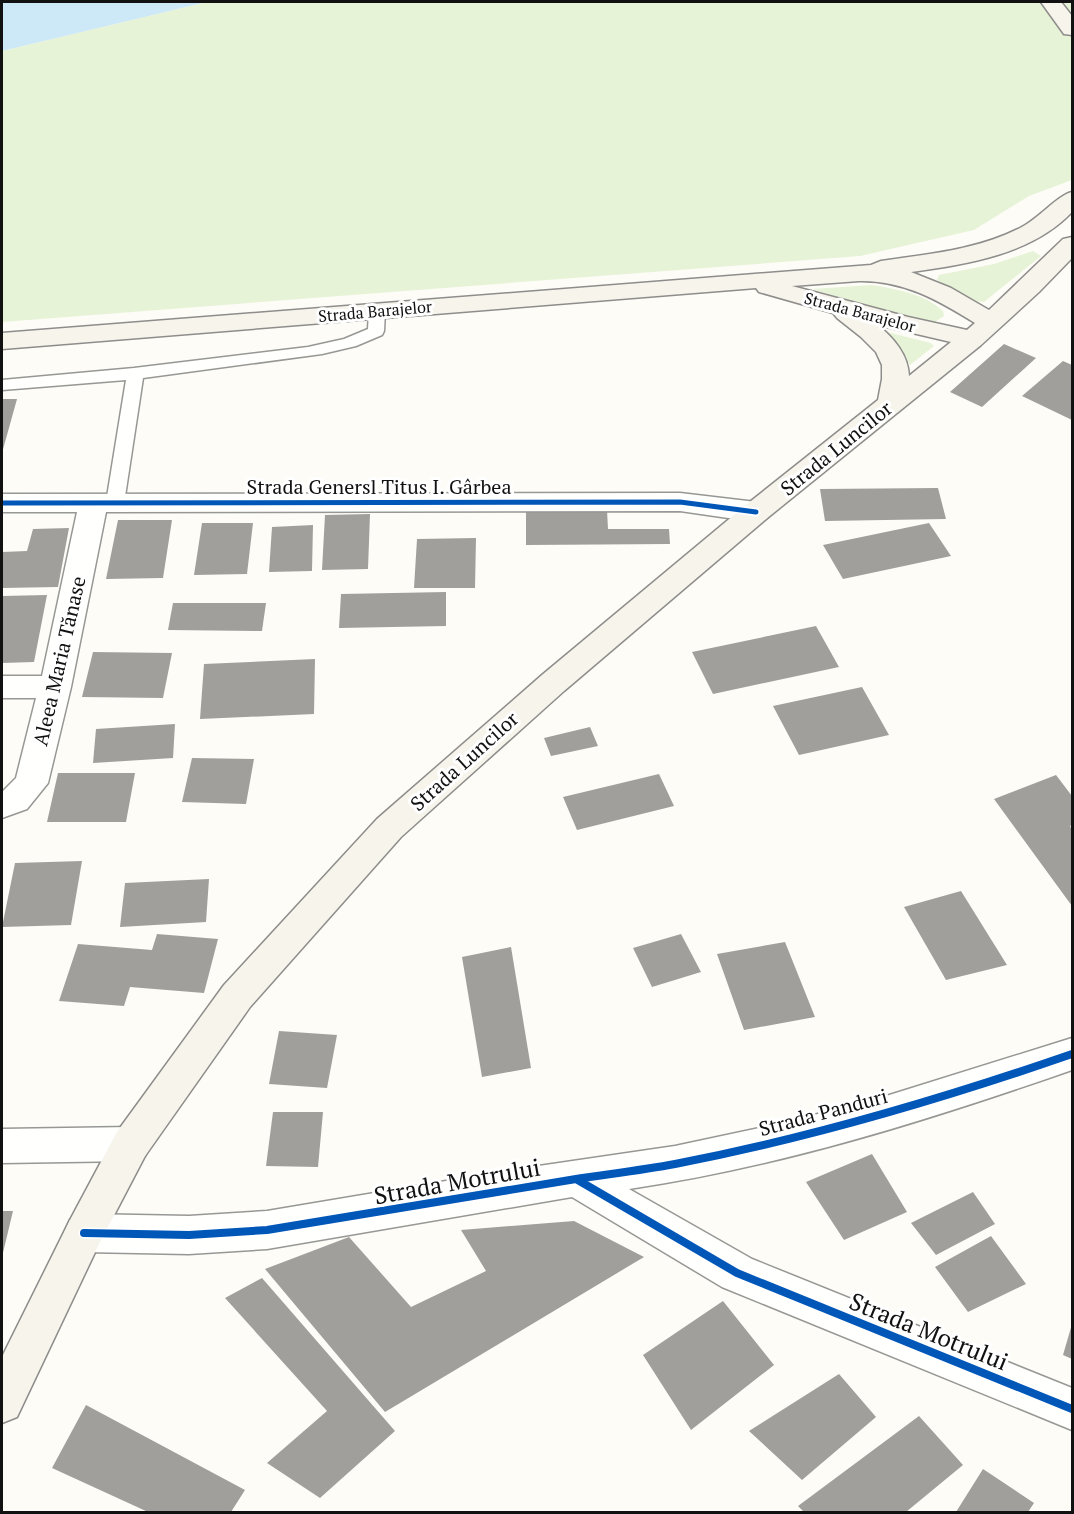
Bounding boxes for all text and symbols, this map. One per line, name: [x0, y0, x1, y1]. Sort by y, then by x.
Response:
street label: Strada Barajelor: [802, 287, 919, 338]
street label: Strada Barajelor: [317, 295, 434, 327]
street label: Strada Luncilor: [774, 394, 898, 501]
street label: Strada Genersl Titus I. Gârbea: [246, 473, 512, 500]
street label: Aleea Maria Tănase: [26, 574, 92, 748]
street label: Strada Luncilor: [404, 705, 524, 817]
street label: Strada Panduri: [756, 1082, 890, 1142]
street label: Strada Motrului: [371, 1151, 543, 1211]
street label: Strada Motrului: [845, 1285, 1013, 1377]

